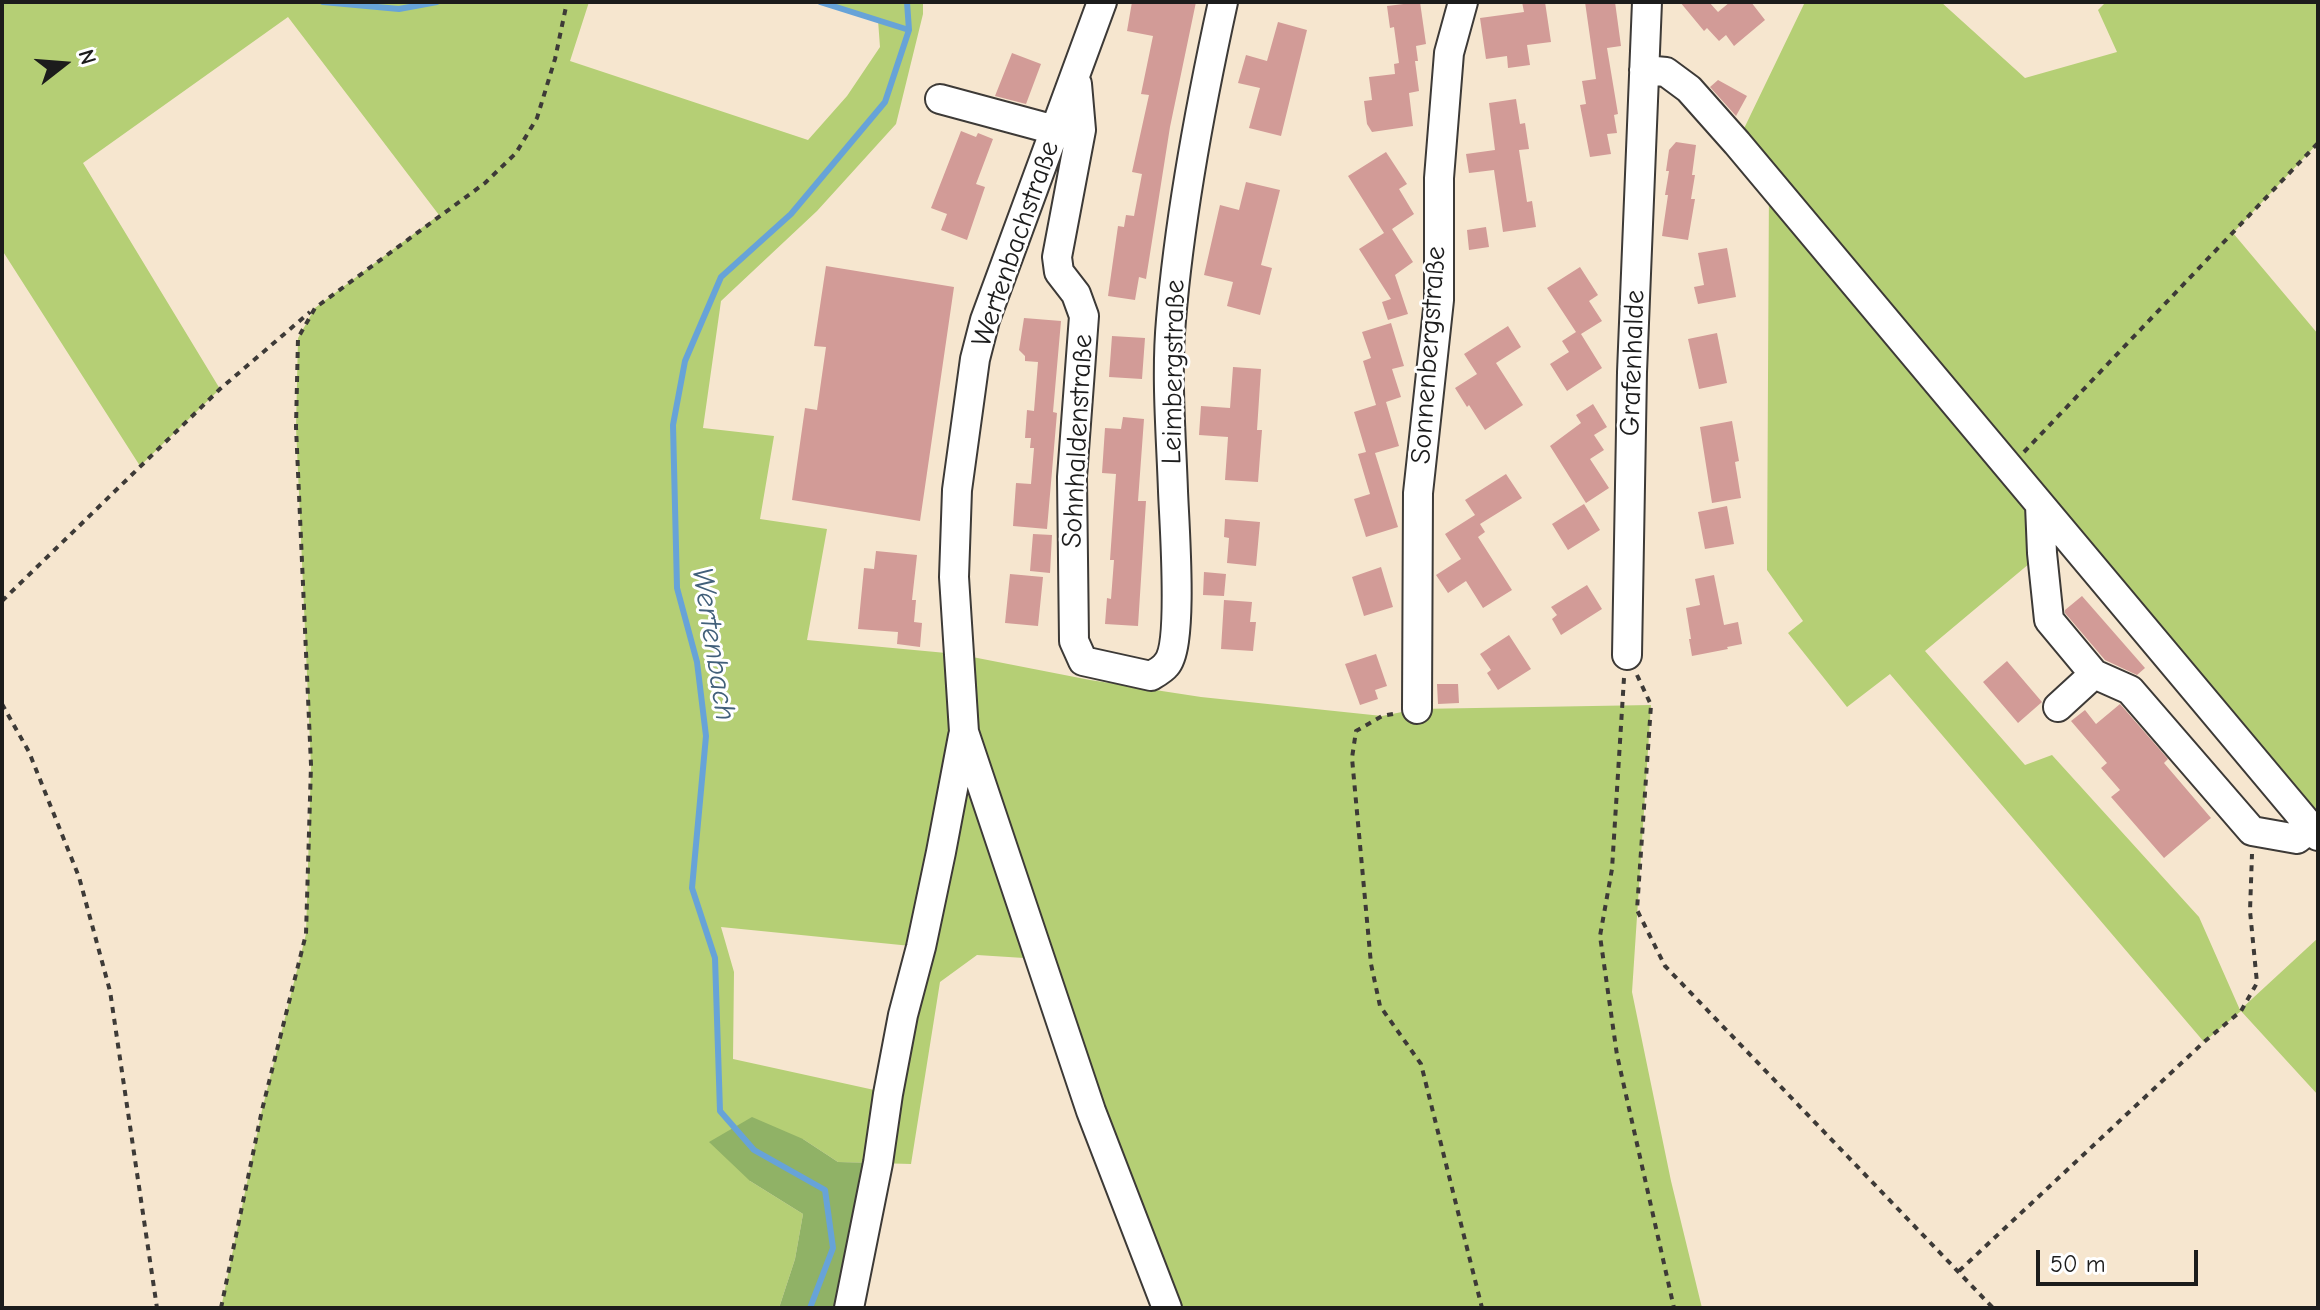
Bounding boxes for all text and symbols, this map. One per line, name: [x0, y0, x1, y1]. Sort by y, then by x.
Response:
north arrow: [24, 24, 104, 104]
text: N: [72, 46, 101, 68]
street label: Wertenbachstraße: [965, 137, 1067, 351]
street label: Sonnenbergstraße: [1405, 245, 1453, 465]
street label: Leimbergstraße: [1156, 279, 1192, 465]
street label: Grafenhalde: [1614, 289, 1652, 437]
street label: Sohnhaldenstraße: [1056, 333, 1100, 549]
water label: Wertenbach: [683, 565, 743, 723]
scale bar: [2040, 1234, 2202, 1284]
text: 50 m: [2050, 1250, 2106, 1278]

